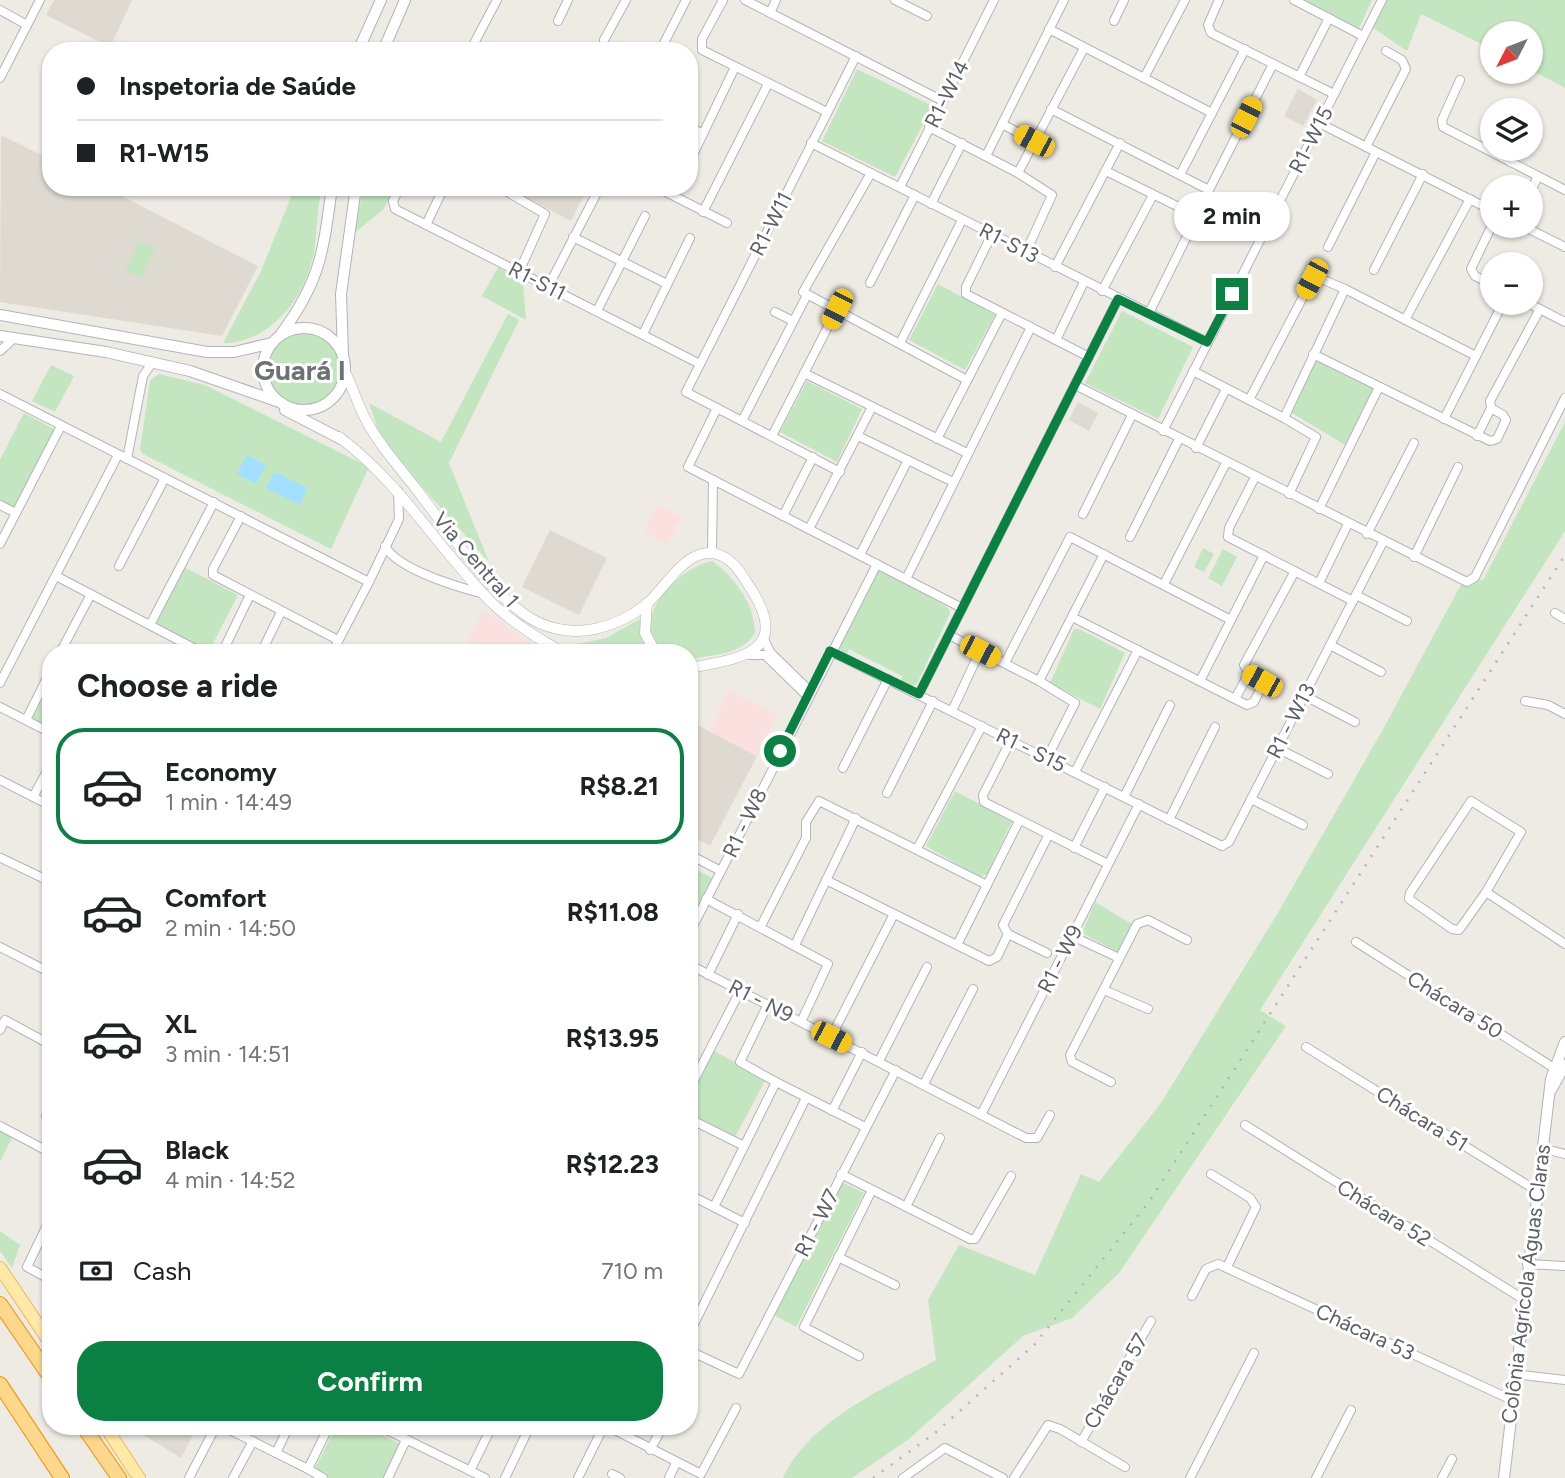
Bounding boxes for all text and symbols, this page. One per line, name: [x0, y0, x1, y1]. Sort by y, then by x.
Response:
north arrow: [1480, 21, 1544, 84]
map controls: [1480, 21, 1543, 315]
street label: R1-W14: [919, 56, 974, 132]
text: Inspetoria de Saúde: [119, 70, 356, 102]
car: [1228, 94, 1265, 140]
button: layers: [1480, 98, 1543, 161]
street label: R1-W15: [1283, 102, 1338, 177]
car: [1011, 122, 1058, 160]
text: R1-W15: [119, 137, 209, 169]
button: +: [1480, 175, 1543, 238]
street label: R1-W11: [744, 188, 797, 260]
callout: 2 min: [1174, 192, 1290, 242]
text: 2 min: [1203, 202, 1261, 230]
street label: R1-S13: [975, 217, 1043, 268]
button: −: [1480, 252, 1543, 315]
street label: R1-S11: [504, 256, 570, 305]
car: [1293, 256, 1332, 302]
route end: [1216, 278, 1248, 310]
car: [819, 286, 856, 332]
district label: Guará I: [254, 353, 346, 387]
street label: Via Central 1: [428, 507, 524, 612]
car: [957, 632, 1004, 670]
car: [1239, 662, 1286, 700]
text: Choose a ride: [77, 667, 278, 705]
street label: R1 - W13: [1261, 679, 1320, 763]
street label: R1 - S15: [992, 722, 1070, 777]
route start: [764, 735, 796, 767]
icon: car: [81, 755, 144, 818]
text: Economy: [165, 756, 277, 788]
text: R$8.21: [579, 770, 659, 802]
street label: R1 - W8: [717, 784, 772, 862]
text: 1 min · 14:49: [165, 788, 292, 816]
icon: car: [81, 881, 144, 944]
text: Comfort: [165, 882, 267, 914]
text: R$11.08: [567, 896, 659, 928]
text: 2 min · 14:50: [165, 914, 296, 942]
street label: R1 - W9: [1032, 921, 1087, 997]
street label: Chácara 50: [1403, 965, 1508, 1044]
street label: R1 - N9: [725, 974, 798, 1027]
icon: car: [81, 1007, 144, 1070]
text: XL: [165, 1008, 197, 1040]
car: [808, 1018, 855, 1056]
text: R$13.95: [566, 1022, 659, 1054]
text: 3 min · 14:51: [165, 1040, 290, 1068]
street label: Chácara 51: [1372, 1081, 1473, 1157]
icon: car: [81, 1133, 144, 1196]
text: Black: [165, 1134, 229, 1166]
street label: Colônia Agrícola Águas Claras: [1496, 1143, 1555, 1425]
text: R$12.23: [566, 1148, 659, 1180]
text: 4 min · 14:52: [165, 1166, 296, 1194]
street label: Chácara 52: [1333, 1174, 1436, 1251]
street label: R1 - W7: [789, 1185, 844, 1261]
icon: cash: [77, 1252, 115, 1290]
text: Cash: [133, 1255, 192, 1287]
text: 710 m: [601, 1257, 663, 1285]
street label: Chácara 53: [1312, 1298, 1419, 1365]
street label: Chácara 57: [1078, 1329, 1153, 1433]
button: Confirm: [77, 1341, 663, 1421]

